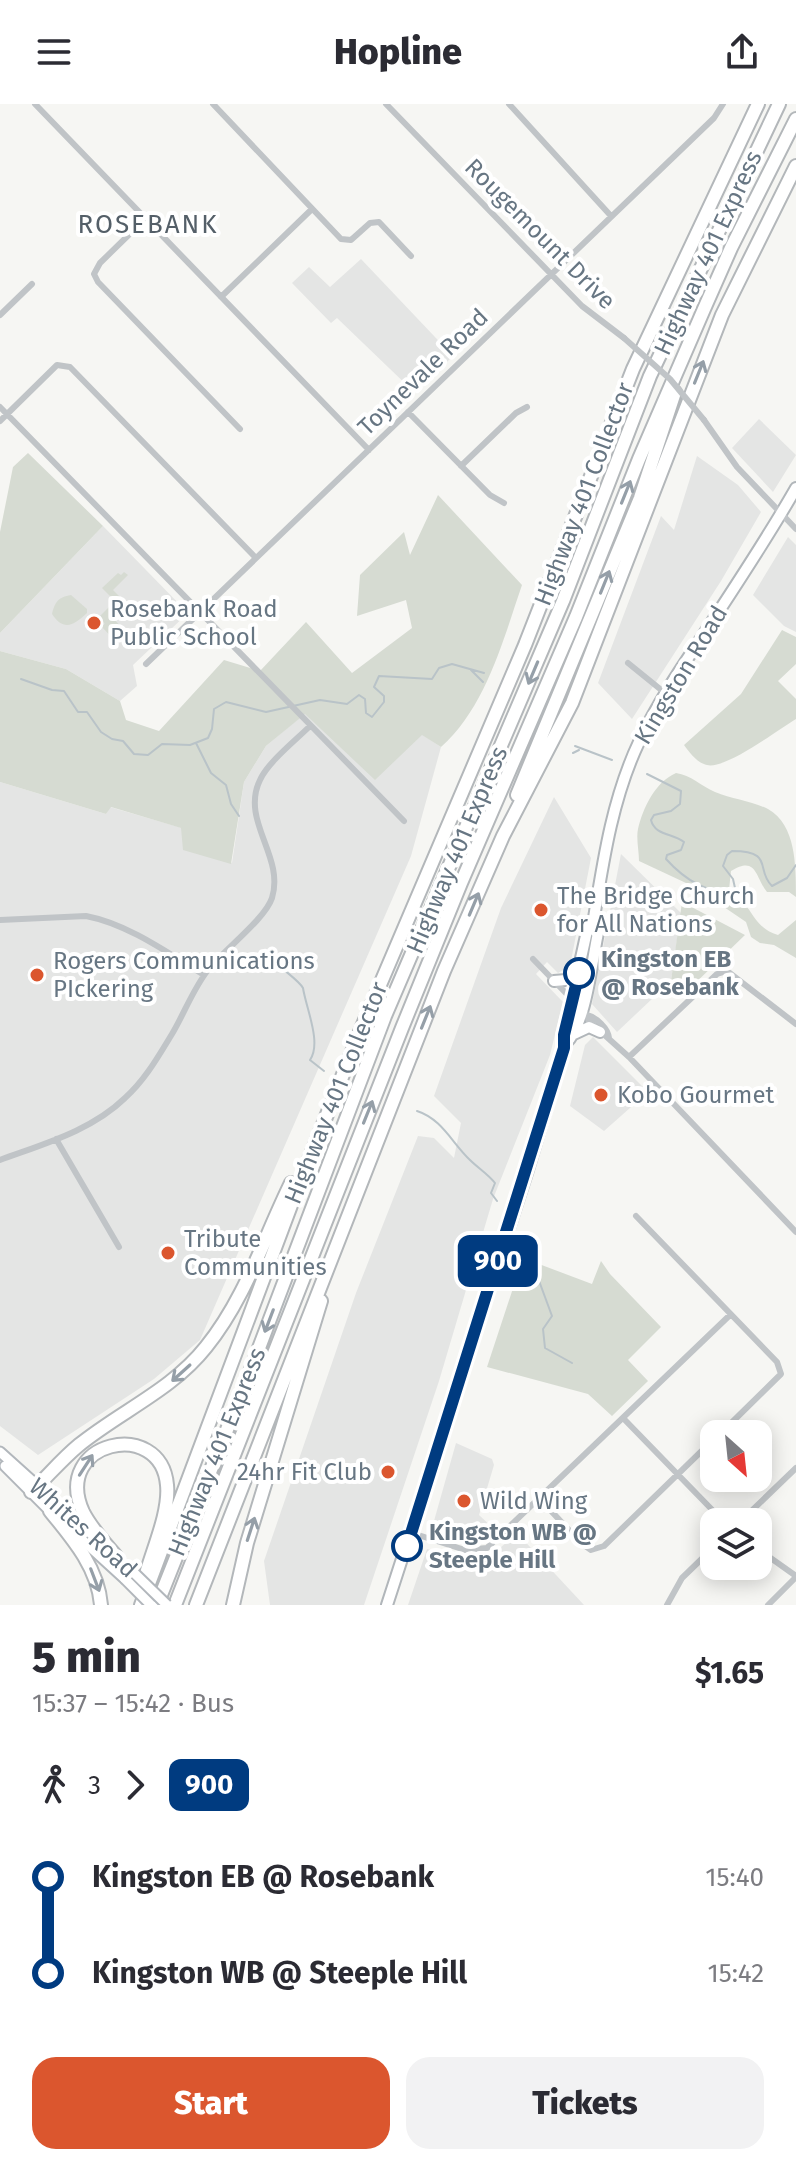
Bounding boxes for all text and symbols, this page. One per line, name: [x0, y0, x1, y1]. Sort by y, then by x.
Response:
icon: menu: [32, 30, 76, 74]
text: Hopline: [334, 30, 462, 74]
icon: share: [720, 30, 764, 74]
street label: Highway 401 Express: [648, 146, 768, 360]
street label: Rougemount Drive: [459, 153, 621, 315]
district label: ROSEBANK: [77, 209, 219, 240]
street label: Toynevale Road: [352, 303, 494, 441]
one-way arrow: [693, 360, 707, 385]
street label: Highway 401 Collector: [528, 378, 640, 610]
one-way arrow: [620, 480, 634, 505]
one-way arrow: [599, 570, 614, 595]
place label: Rosebank Road Public School: [110, 595, 278, 651]
street label: Kingston Road: [629, 601, 733, 749]
marker: Rosebank Road Public School: [85, 614, 103, 632]
one-way arrow: [524, 660, 539, 684]
street label: Highway 401 Express: [401, 742, 513, 958]
place label: The Bridge Church for All Nations: [557, 882, 755, 938]
one-way arrow: [467, 892, 482, 916]
marker: The Bridge Church for All Nations: [532, 901, 550, 919]
place label: Kingston EB @ Rosebank: [601, 945, 740, 1001]
place label: Rogers Communications PIckering: [53, 947, 315, 1003]
marker: Kingston EB @ Rosebank: [564, 958, 594, 988]
marker: Rogers Communications PIckering: [28, 966, 46, 984]
street label: Highway 401 Collector: [279, 977, 394, 1208]
one-way arrow: [420, 1005, 434, 1030]
place label: Kobo Gourmet: [617, 1081, 774, 1109]
marker: Kobo Gourmet: [592, 1086, 610, 1104]
one-way arrow: [362, 1100, 376, 1125]
place label: Tribute Communities: [184, 1225, 327, 1281]
line badge: 900: [452, 1235, 544, 1287]
marker: Tribute Communities: [159, 1244, 177, 1262]
text: 900: [474, 1244, 522, 1277]
one-way arrow: [261, 1308, 275, 1333]
street label: Highway 401 Express: [162, 1344, 272, 1560]
one-way arrow: [171, 1363, 191, 1381]
north arrow: [700, 1420, 772, 1492]
map controls: [700, 1420, 772, 1580]
one-way arrow: [78, 1454, 95, 1477]
place label: 24hr Fit Club: [237, 1458, 372, 1486]
marker: 24hr Fit Club: [379, 1463, 397, 1481]
street label: Whites Road: [23, 1472, 143, 1584]
place label: Wild Wing: [480, 1487, 588, 1515]
marker: Wild Wing: [455, 1492, 473, 1510]
button: layers: [700, 1508, 772, 1580]
one-way arrow: [244, 1517, 259, 1543]
place label: Kingston WB @ Steeple Hill: [429, 1518, 597, 1574]
marker: Kingston WB @ Steeple Hill: [392, 1531, 422, 1561]
one-way arrow: [89, 1567, 103, 1592]
text: 5 min: [32, 1631, 141, 1684]
text: $1.65: [695, 1655, 764, 1691]
text: 15:37 – 15:42 · Bus: [32, 1688, 234, 1719]
icon: walk: [32, 1763, 76, 1807]
icon: forward: [113, 1763, 157, 1807]
text: 900: [185, 1768, 233, 1801]
text: 3: [88, 1770, 101, 1801]
text: Kingston EB @ Rosebank: [92, 1859, 434, 1895]
text: 15:40: [705, 1862, 764, 1893]
text: Kingston WB @ Steeple Hill: [92, 1955, 467, 1991]
text: 15:42: [707, 1958, 764, 1989]
button: Start: [32, 2057, 390, 2149]
button: Tickets: [406, 2057, 764, 2149]

